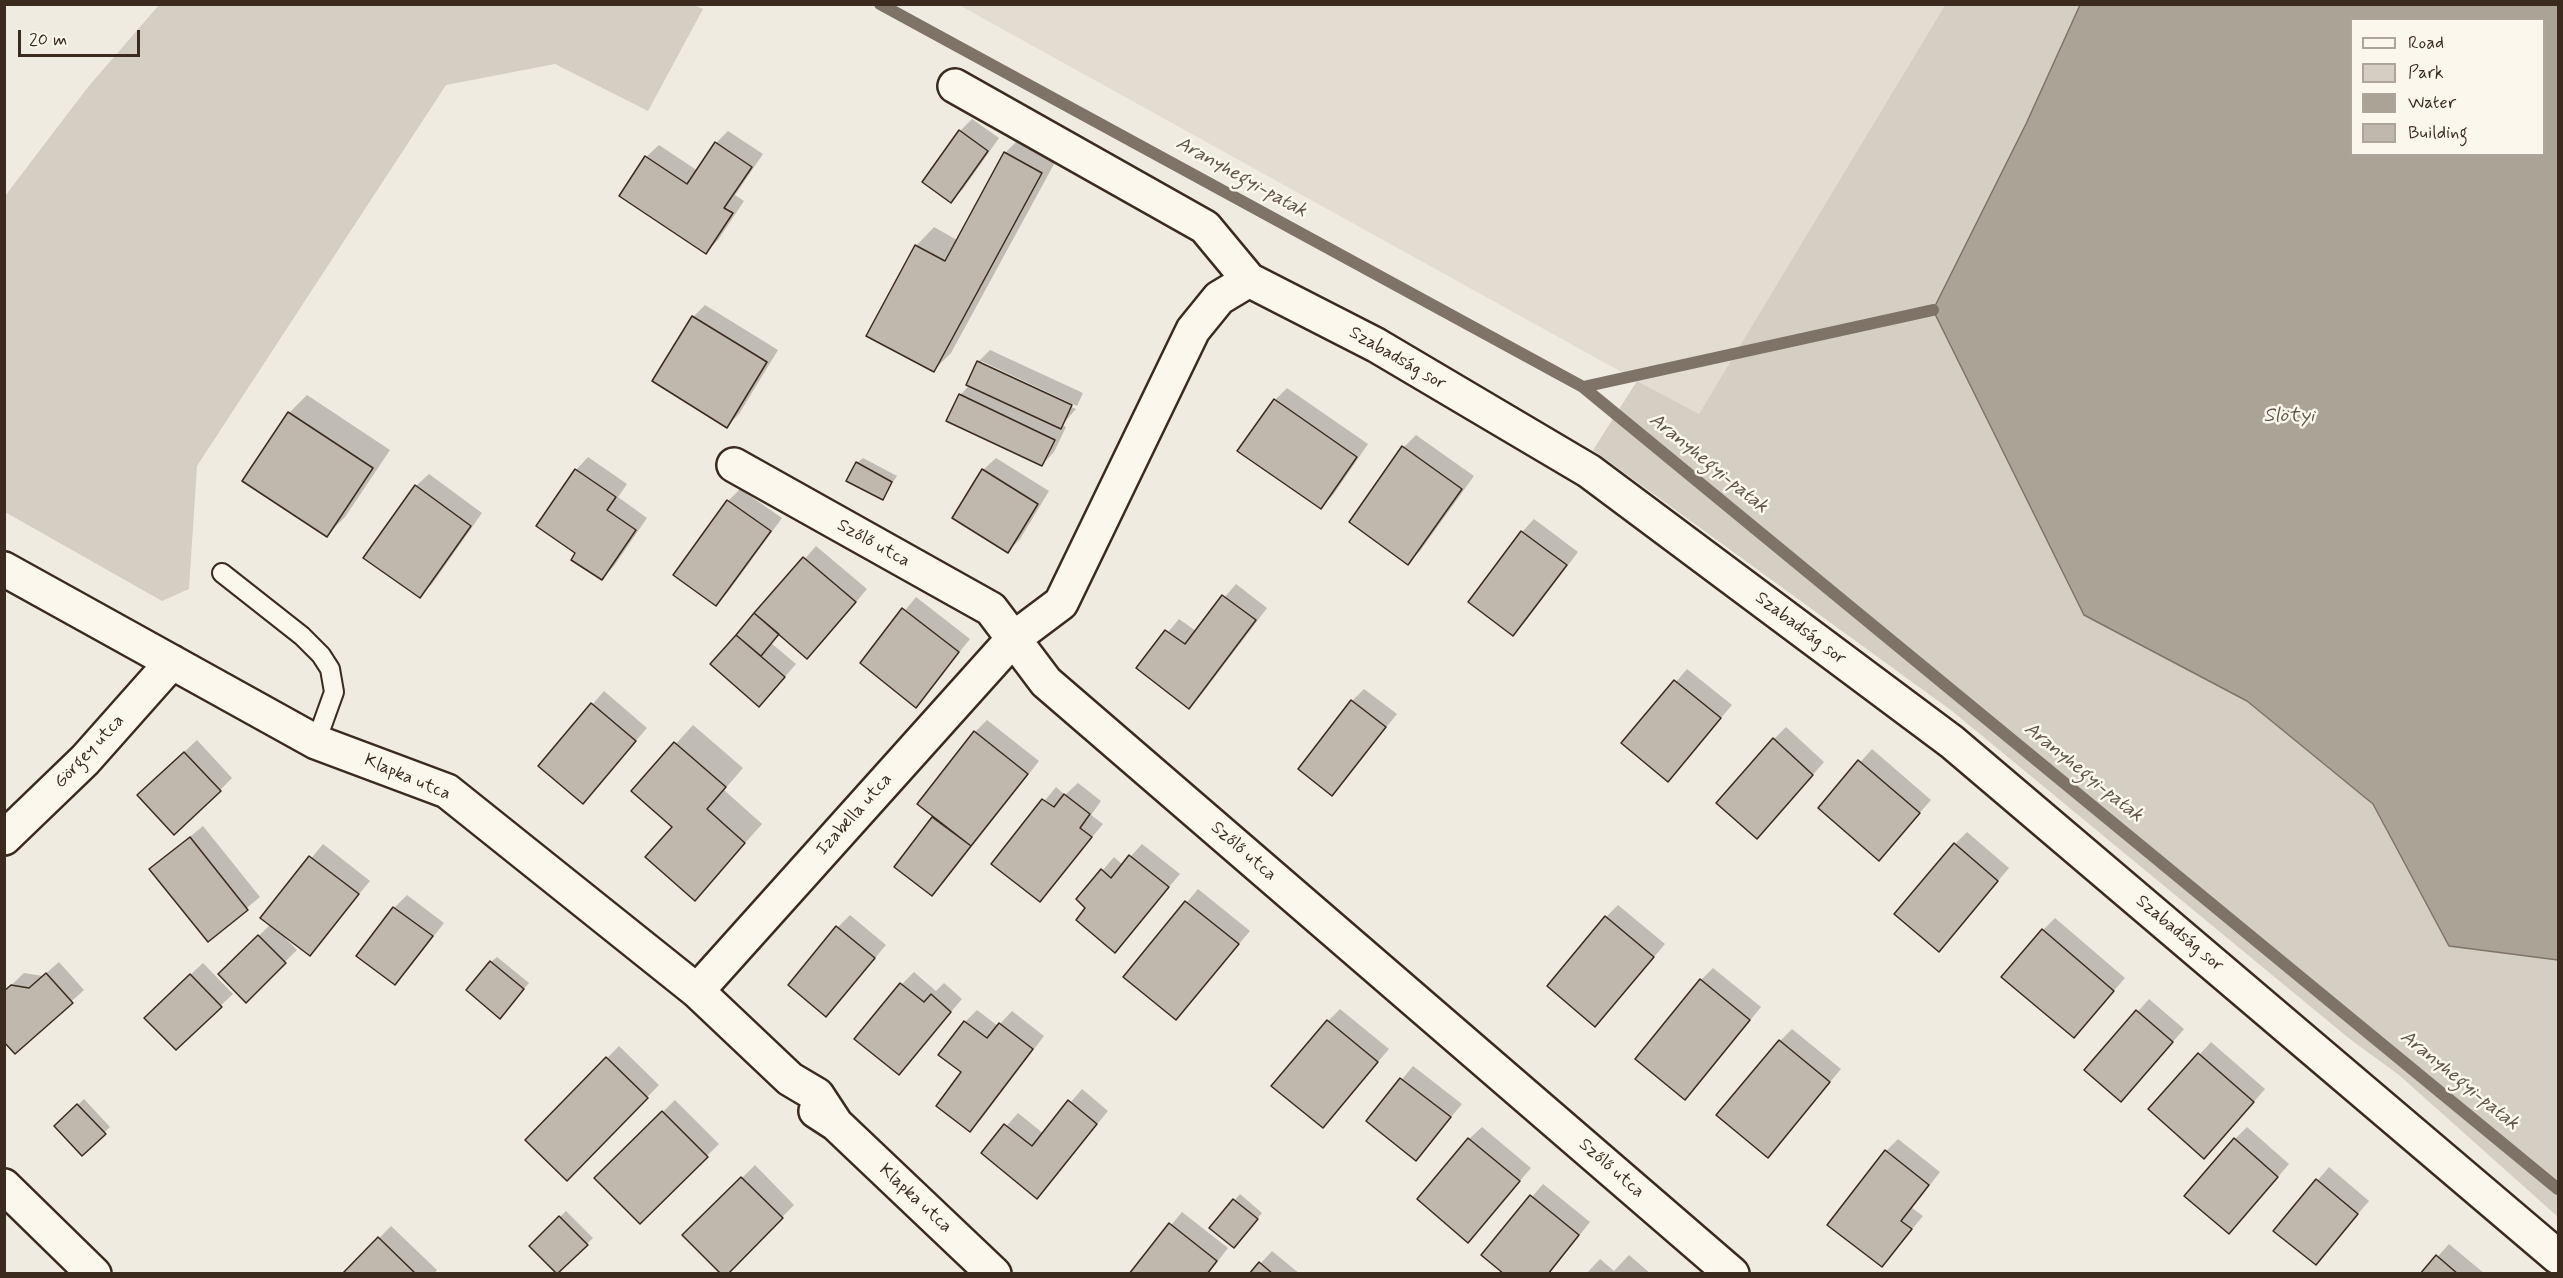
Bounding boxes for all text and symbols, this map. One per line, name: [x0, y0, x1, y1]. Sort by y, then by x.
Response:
scale bar: [21, 18, 142, 56]
legend: [2350, 18, 2545, 156]
text: 20 m: [29, 28, 67, 52]
text: Road: [2408, 31, 2444, 55]
text: Park: [2408, 61, 2444, 85]
text: Water: [2408, 91, 2456, 115]
text: Building: [2408, 121, 2468, 145]
water label: Aranyhegyi-patak: [1171, 132, 1311, 224]
street label: Szabadság sor: [1345, 323, 1449, 395]
water label: Slötyi: [2264, 405, 2314, 429]
water label: Aranyhegyi-patak: [1644, 409, 1772, 519]
street label: Szőlő utca: [833, 515, 913, 573]
street label: Szabadság sor: [1750, 588, 1850, 670]
street label: Görgey utca: [50, 711, 130, 793]
water label: Aranyhegyi-patak: [2019, 718, 2147, 828]
street label: Klapka utca: [360, 750, 454, 806]
street label: Izabella utca: [812, 769, 898, 861]
street label: Szőlő utca: [1206, 818, 1280, 886]
street label: Szabadság sor: [2131, 891, 2227, 977]
water label: Aranyhegyi-patak: [2395, 1026, 2523, 1136]
street label: Szőlő utca: [1574, 1135, 1648, 1203]
street label: Klapka utca: [874, 1160, 956, 1238]

